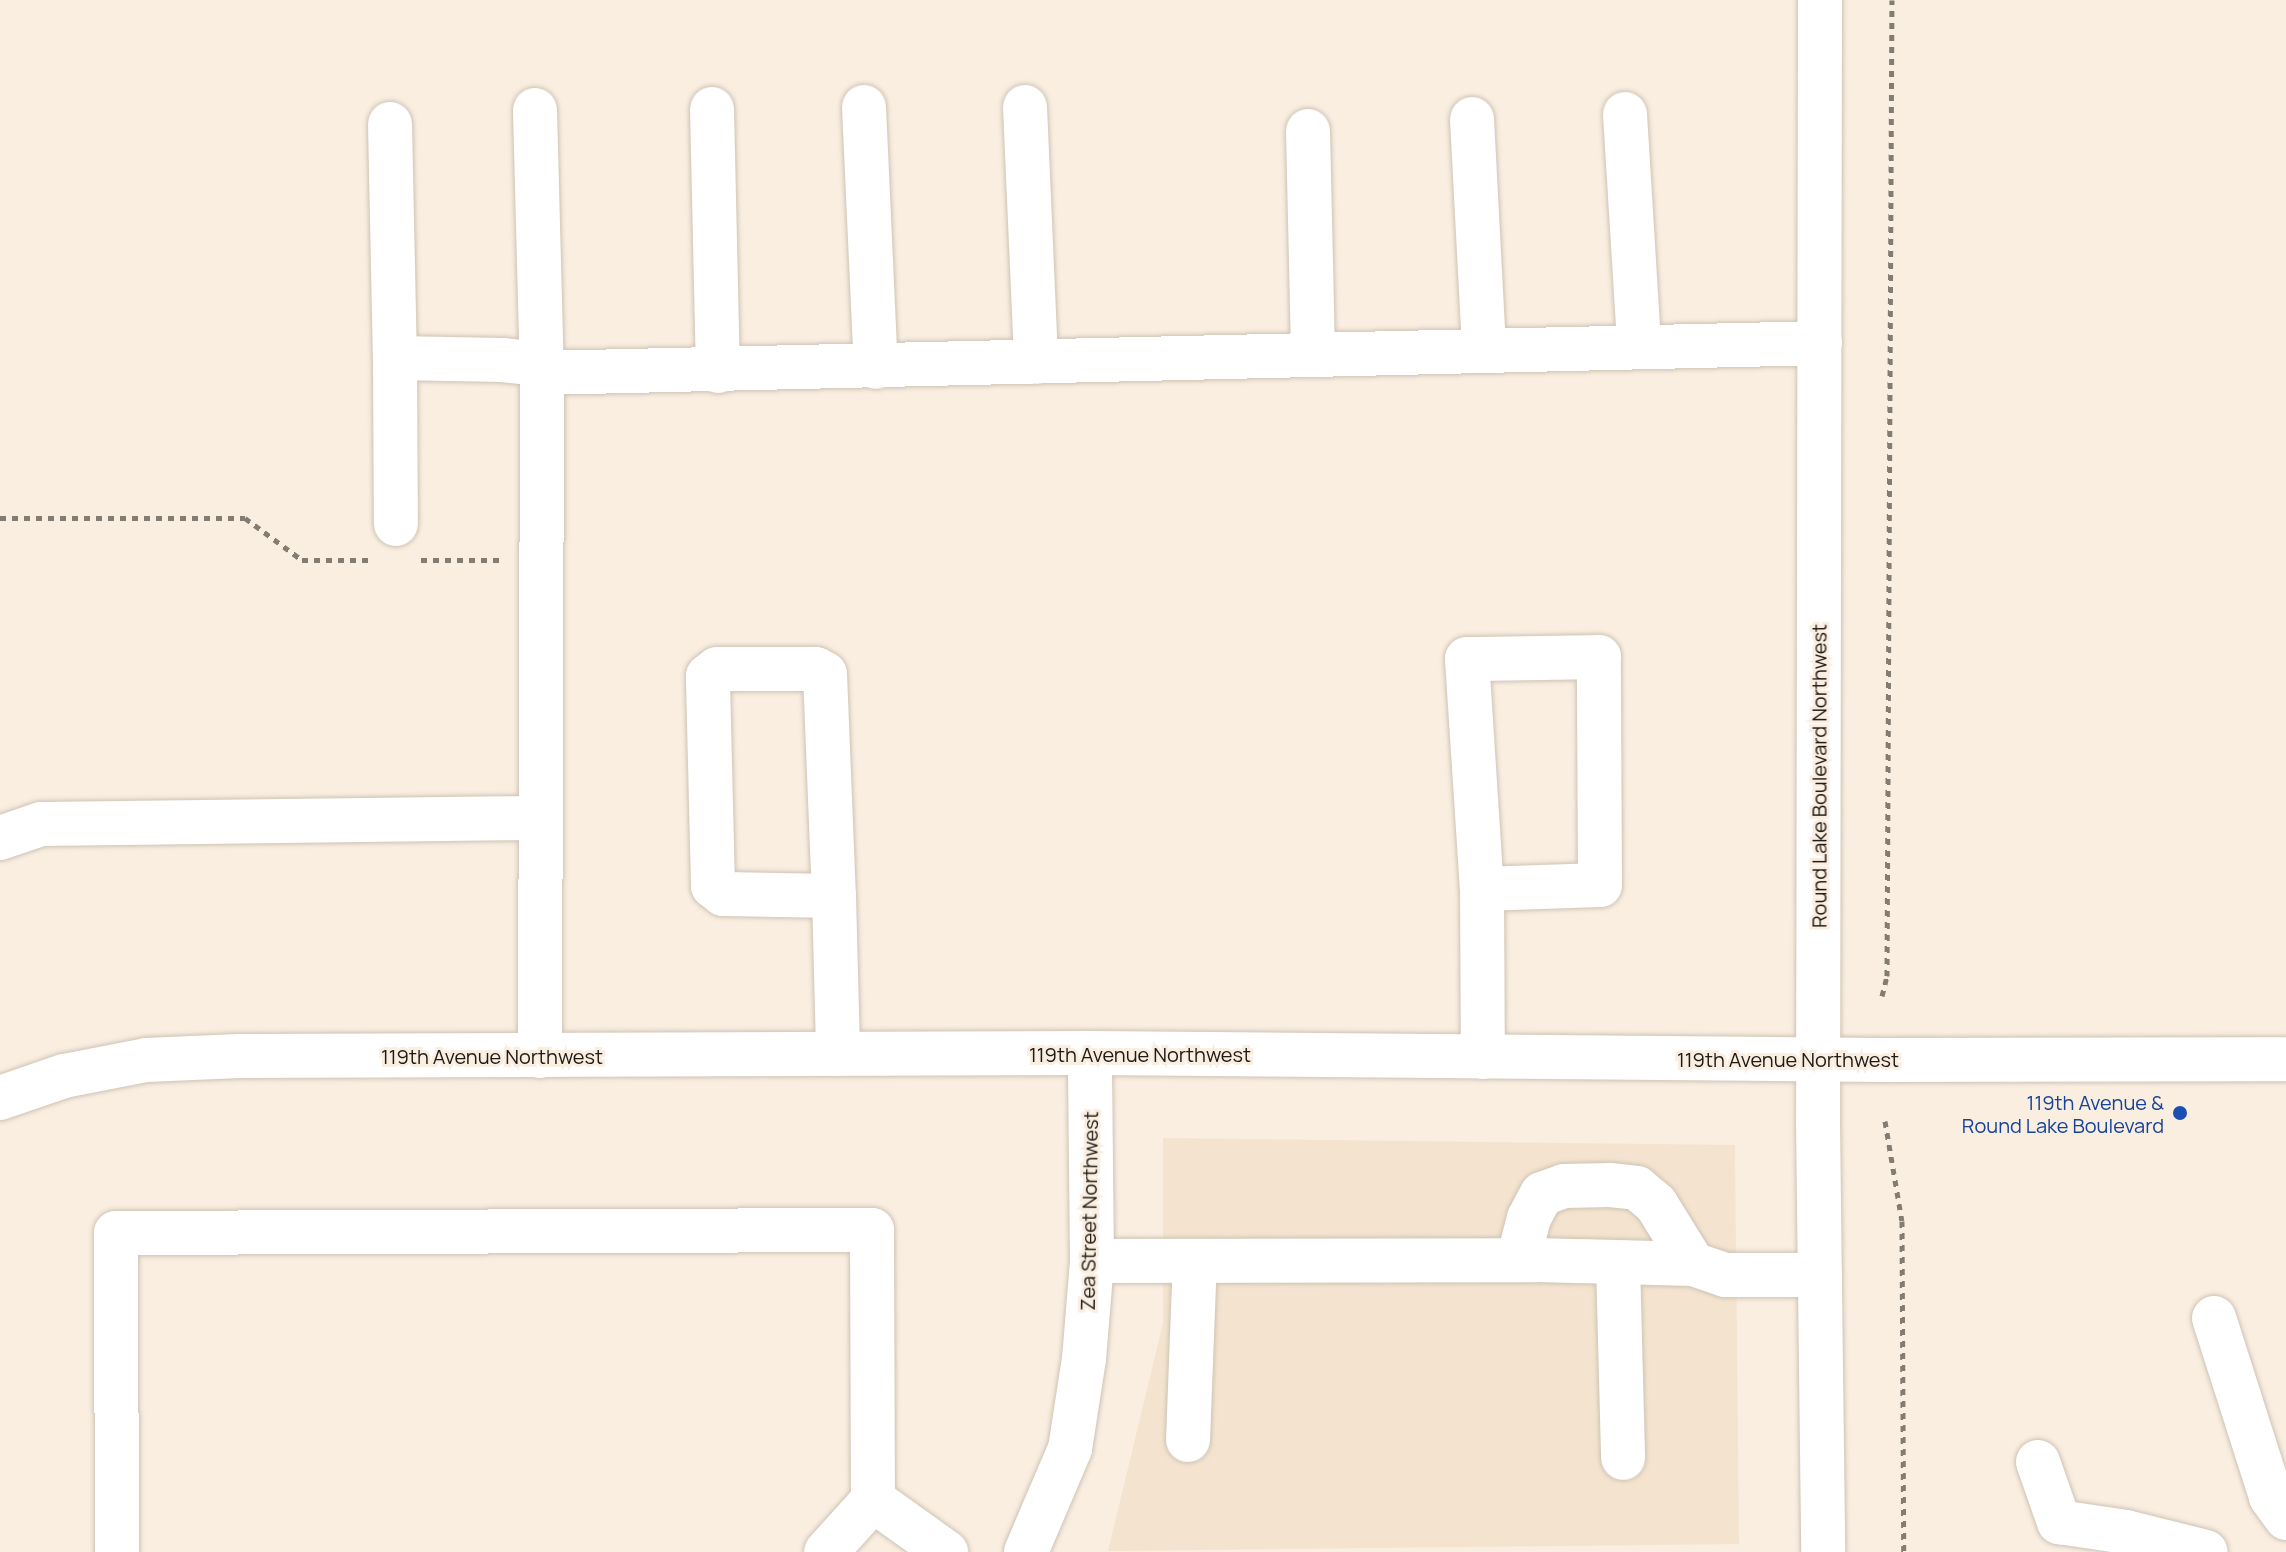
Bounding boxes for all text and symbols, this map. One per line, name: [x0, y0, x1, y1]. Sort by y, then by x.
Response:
street label: Round Lake Boulevard Northwest: [1807, 624, 1831, 928]
street label: 119th Avenue Northwest: [1029, 1042, 1251, 1066]
street label: 119th Avenue Northwest: [381, 1044, 603, 1068]
street label: 119th Avenue Northwest: [1677, 1047, 1899, 1071]
place label: 119th Avenue & Round Lake Boulevard: [1962, 1090, 2164, 1137]
marker: 119th Avenue & Round Lake Boulevard: [2171, 1104, 2189, 1122]
street label: Zea Street Northwest: [1075, 1111, 1103, 1311]

